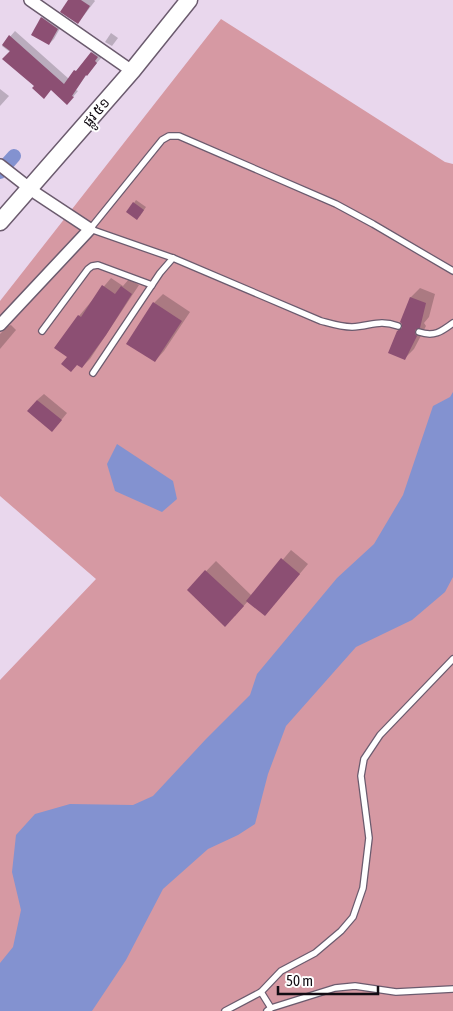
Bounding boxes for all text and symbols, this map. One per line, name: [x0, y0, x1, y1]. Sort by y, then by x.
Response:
street label: ផ្លូវ ៥១: [79, 94, 116, 132]
scale bar: [278, 964, 378, 996]
text: 50 m: [286, 972, 313, 989]

